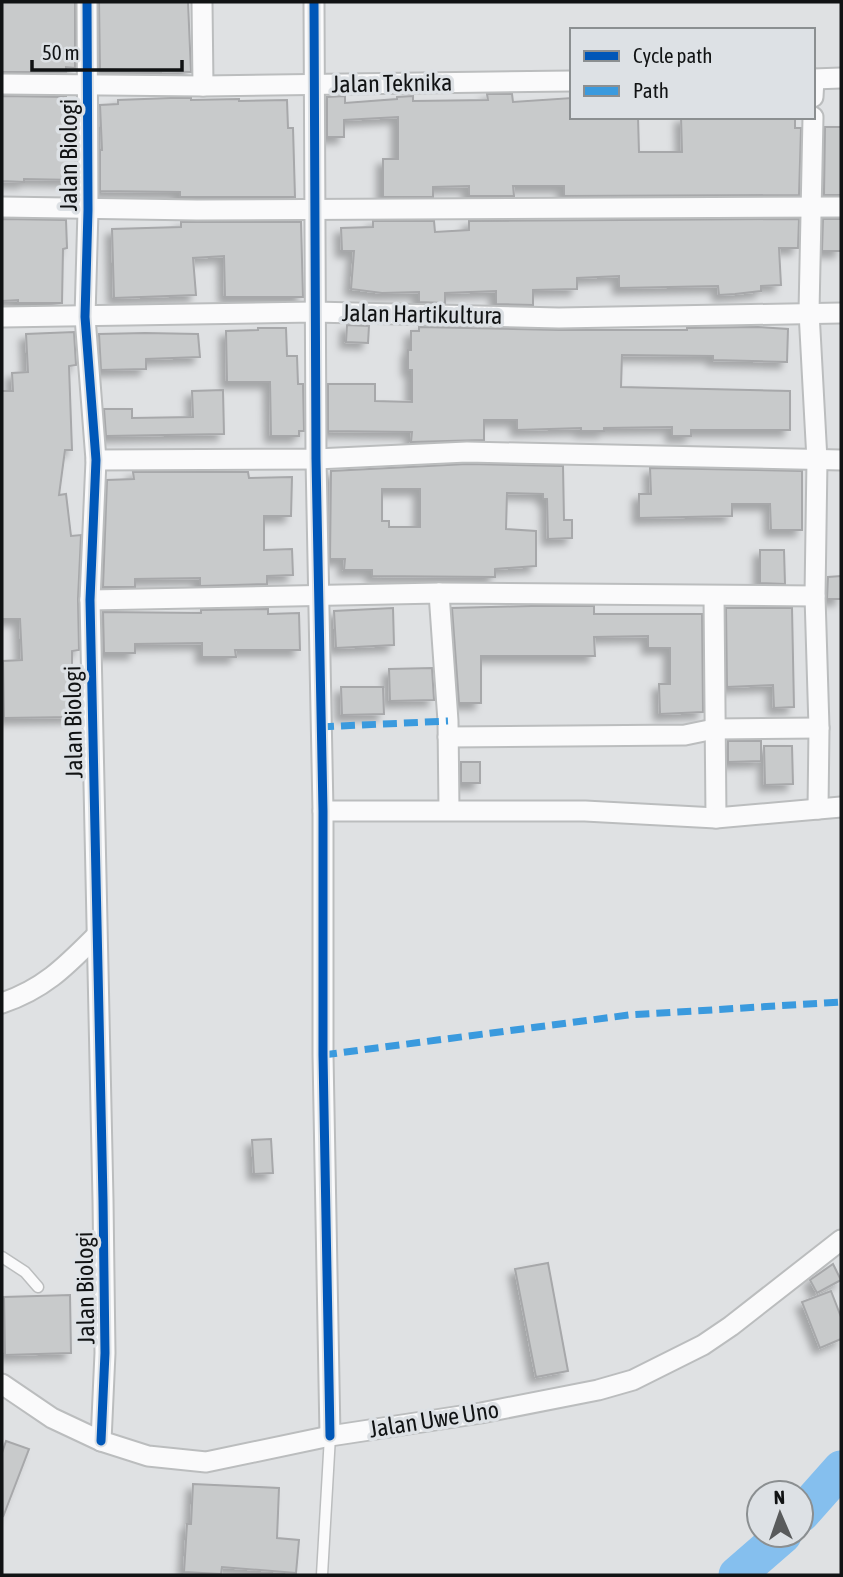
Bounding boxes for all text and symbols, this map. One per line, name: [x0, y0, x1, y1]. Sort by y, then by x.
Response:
scale bar: [32, 28, 182, 72]
legend: [570, 28, 815, 119]
text: 50 m: [42, 40, 80, 64]
text: Cycle path: [633, 43, 712, 67]
street label: Jalan Teknika: [331, 68, 453, 98]
text: Path: [633, 78, 669, 102]
street label: Jalan Biologi: [55, 99, 82, 211]
street label: Jalan Hartikultura: [342, 299, 502, 329]
street label: Jalan Biologi: [59, 665, 87, 779]
street label: Jalan Biologi: [71, 1231, 99, 1345]
street label: Jalan Uwe Uno: [367, 1395, 501, 1443]
north arrow: [745, 1479, 815, 1549]
text: N: [773, 1486, 785, 1508]

